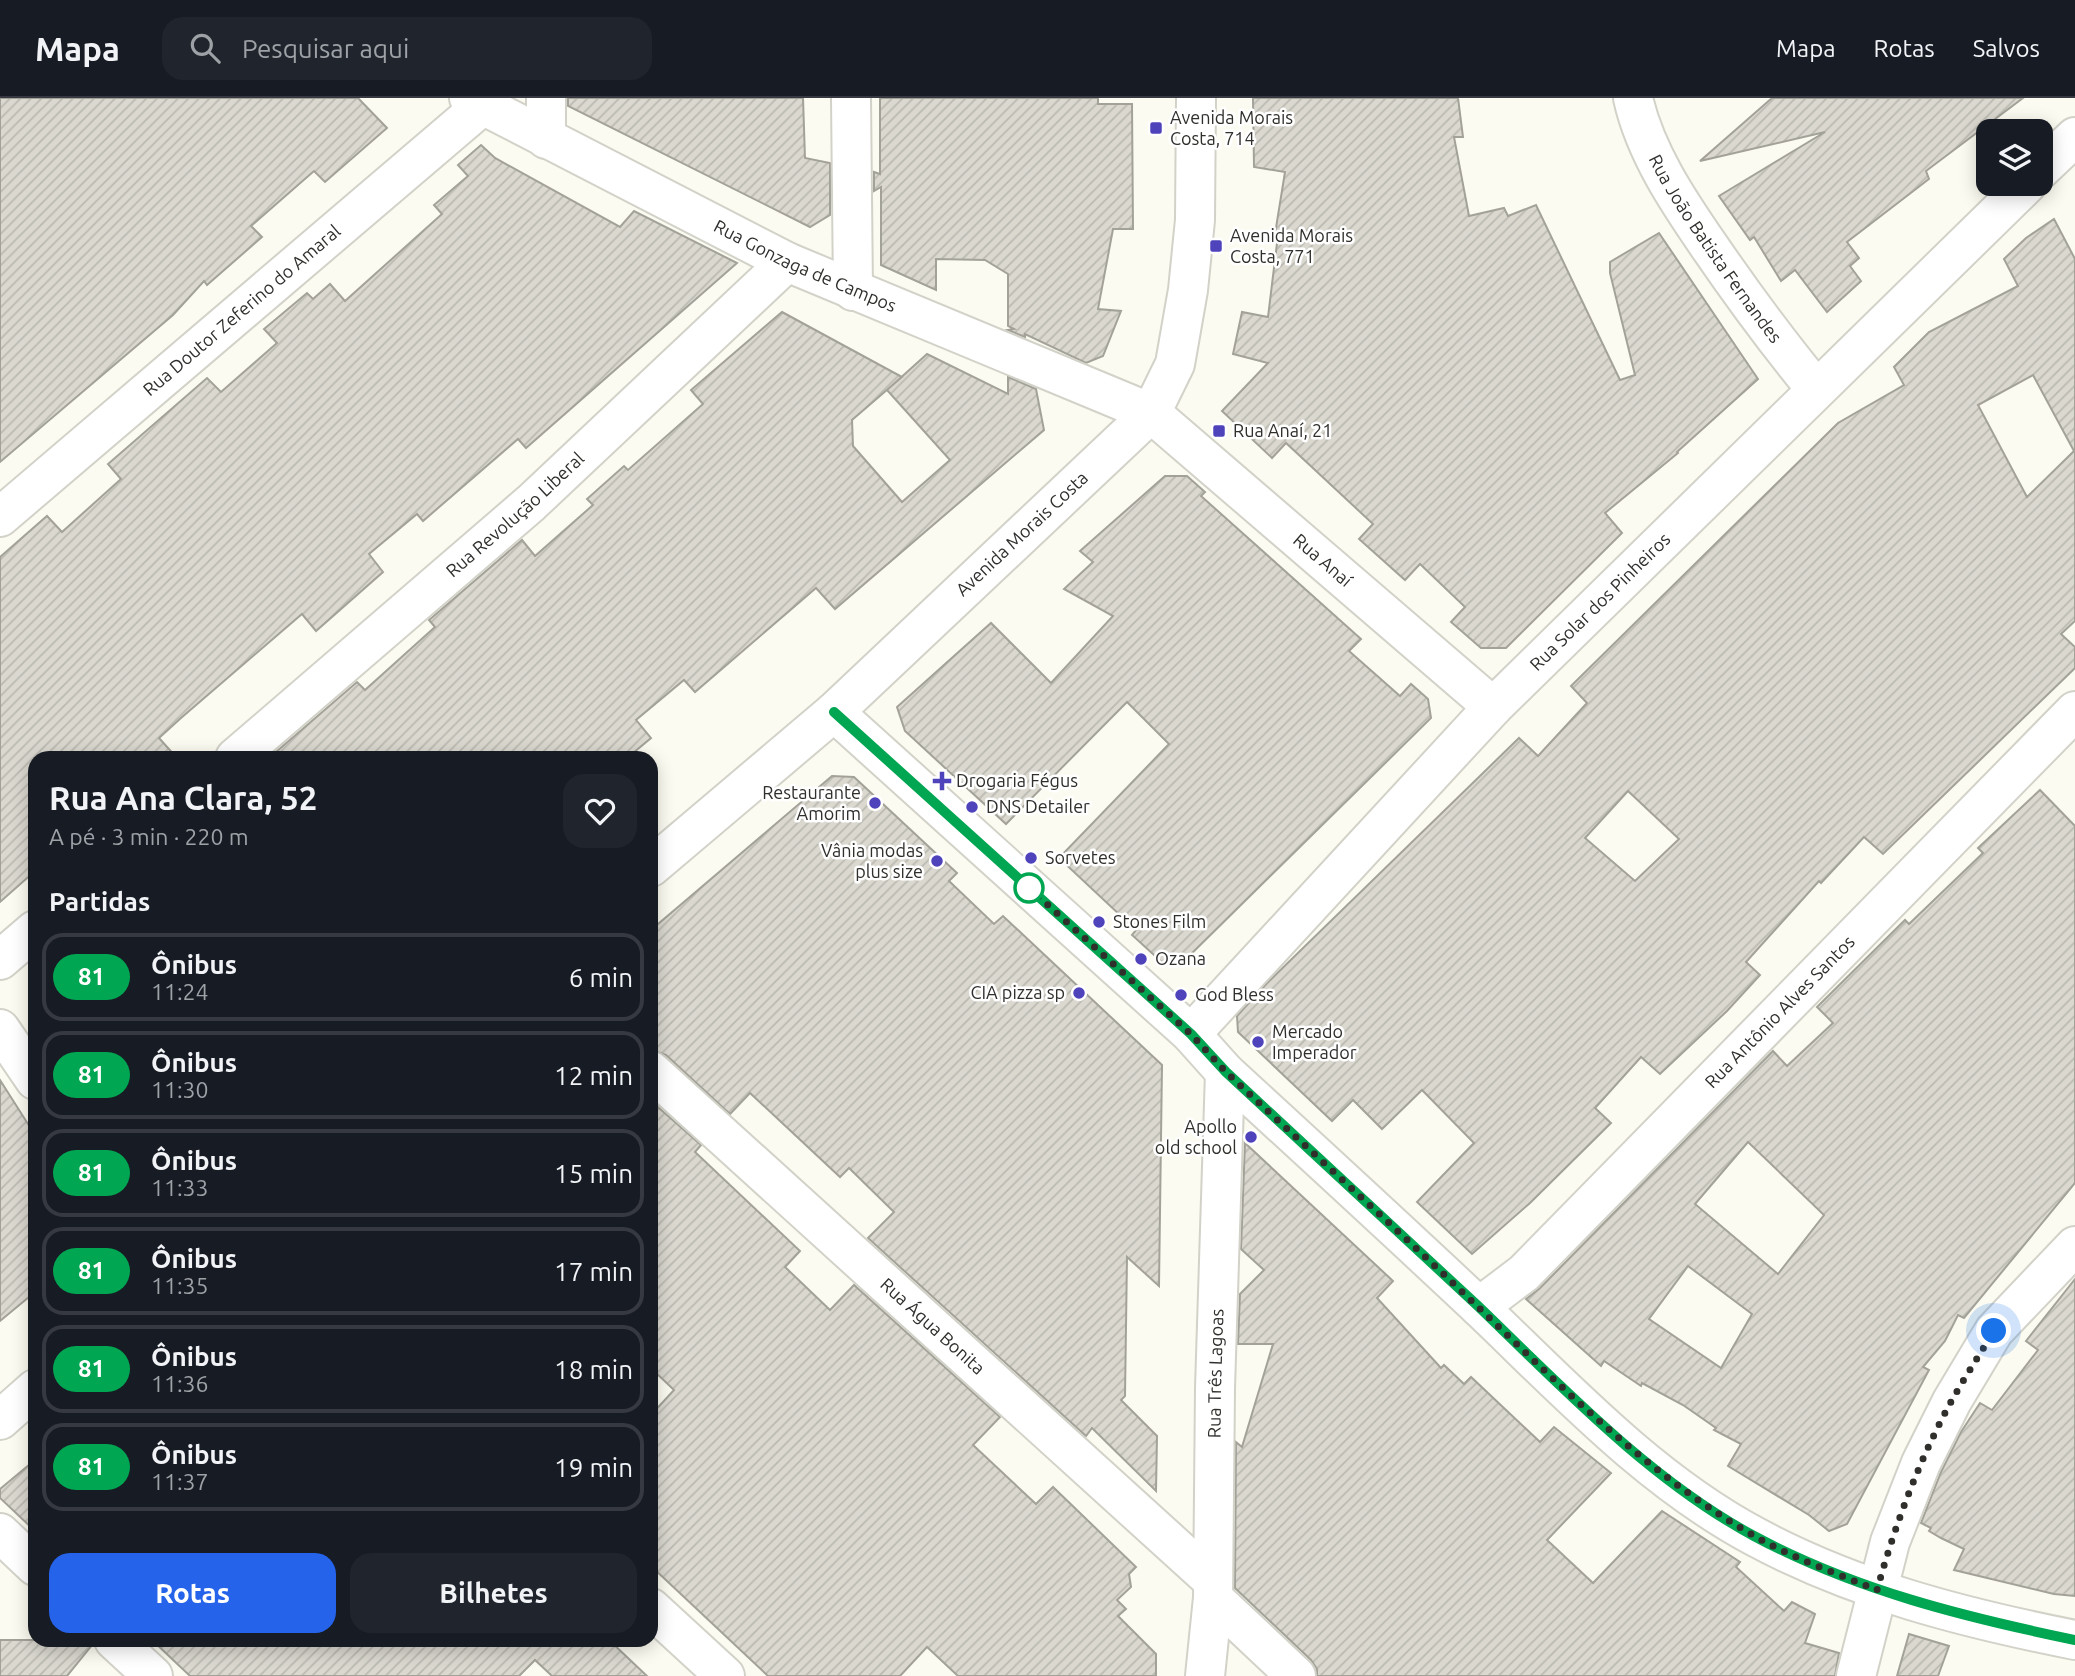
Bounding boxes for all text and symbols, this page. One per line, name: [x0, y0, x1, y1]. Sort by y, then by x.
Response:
search box: [162, 17, 652, 80]
icon: search: [186, 29, 224, 67]
text: Mapa: [35, 30, 120, 67]
text: Pesquisar aqui: [242, 34, 409, 63]
text: Mapa: [1776, 35, 1836, 62]
text: Rotas: [1874, 35, 1935, 62]
text: Salvos: [1973, 35, 2040, 62]
place label: Avenida Morais Costa, 714: [1170, 107, 1293, 148]
map controls: [1976, 119, 2053, 196]
button: layers: [1976, 119, 2053, 196]
marker: Avenida Morais Costa, 714: [1148, 120, 1164, 136]
street label: Rua João Batista Fernandes: [1646, 151, 1786, 346]
street label: Rua Gonzaga de Campos: [711, 215, 900, 315]
street label: Rua Doutor Zeferino do Amaral: [139, 220, 344, 399]
place label: Avenida Morais Costa, 771: [1230, 225, 1353, 266]
marker: Avenida Morais Costa, 771: [1208, 238, 1224, 254]
place label: Rua Anaí, 21: [1233, 420, 1332, 440]
marker: Rua Anaí, 21: [1211, 423, 1227, 439]
street label: Rua Revolução Liberal: [442, 448, 588, 581]
street label: Avenida Morais Costa: [951, 467, 1091, 600]
street label: Rua Solar dos Pinheiros: [1525, 528, 1674, 674]
street label: Rua Anaí: [1290, 529, 1357, 591]
place label: Drogaria Fégus: [956, 770, 1078, 790]
marker: Drogaria Fégus: [934, 773, 950, 789]
button: heart: [563, 774, 637, 848]
text: Rua Ana Clara, 52: [49, 779, 317, 816]
place label: Restaurante Amorim: [762, 782, 861, 823]
marker: Restaurante Amorim: [867, 795, 883, 811]
place label: DNS Detailer: [986, 796, 1090, 816]
marker: DNS Detailer: [964, 799, 980, 815]
text: A pé · 3 min · 220 m: [49, 824, 249, 849]
place label: Vânia modas plus size: [821, 840, 923, 881]
place label: Sorvetes: [1045, 847, 1116, 867]
marker: Sorvetes: [1023, 850, 1039, 866]
marker: Vânia modas plus size: [929, 853, 945, 869]
unlabelled marker: [1014, 873, 1044, 903]
text: Partidas: [49, 887, 150, 916]
place label: Stones Film: [1113, 911, 1206, 931]
marker: Stones Film: [1091, 914, 1107, 930]
street label: Rua Antônio Alves Santos: [1700, 931, 1858, 1091]
place label: Ozana: [1155, 948, 1206, 968]
text: Ônibus: [151, 950, 237, 979]
marker: Ozana: [1133, 951, 1149, 967]
text: 81: [78, 963, 105, 990]
text: 6 min: [569, 963, 633, 992]
text: 11:24: [151, 979, 209, 1004]
place label: CIA pizza sp: [970, 982, 1065, 1002]
place label: God Bless: [1195, 984, 1274, 1004]
marker: CIA pizza sp: [1071, 985, 1087, 1001]
marker: God Bless: [1173, 987, 1189, 1003]
place label: Mercado Imperador: [1272, 1021, 1357, 1062]
marker: Mercado Imperador: [1250, 1034, 1266, 1050]
text: Ônibus: [151, 1048, 237, 1077]
text: 81: [78, 1061, 105, 1088]
text: 12 min: [554, 1061, 633, 1090]
text: 11:30: [151, 1077, 209, 1102]
place label: Apollo old school: [1155, 1116, 1237, 1157]
marker: Apollo old school: [1243, 1129, 1259, 1145]
text: Ônibus: [151, 1146, 237, 1175]
text: 81: [78, 1159, 105, 1186]
text: 15 min: [554, 1159, 633, 1188]
text: 11:33: [151, 1175, 209, 1200]
text: Ônibus: [151, 1244, 237, 1273]
text: 81: [78, 1257, 105, 1284]
text: 17 min: [554, 1257, 633, 1286]
text: 11:35: [151, 1273, 209, 1298]
street label: Rua Água Bonita: [877, 1273, 989, 1378]
street label: Rua Três Lagoas: [1204, 1308, 1227, 1438]
your location: [1976, 1313, 2011, 1348]
text: Ônibus: [151, 1342, 237, 1371]
text: 81: [78, 1355, 105, 1382]
text: 18 min: [554, 1355, 633, 1384]
text: 11:36: [151, 1371, 209, 1396]
text: Ônibus: [151, 1440, 237, 1469]
text: 81: [78, 1453, 105, 1480]
text: 19 min: [554, 1453, 633, 1482]
text: 11:37: [151, 1469, 209, 1494]
button: Rotas: [49, 1553, 336, 1633]
button: Bilhetes: [350, 1553, 637, 1633]

